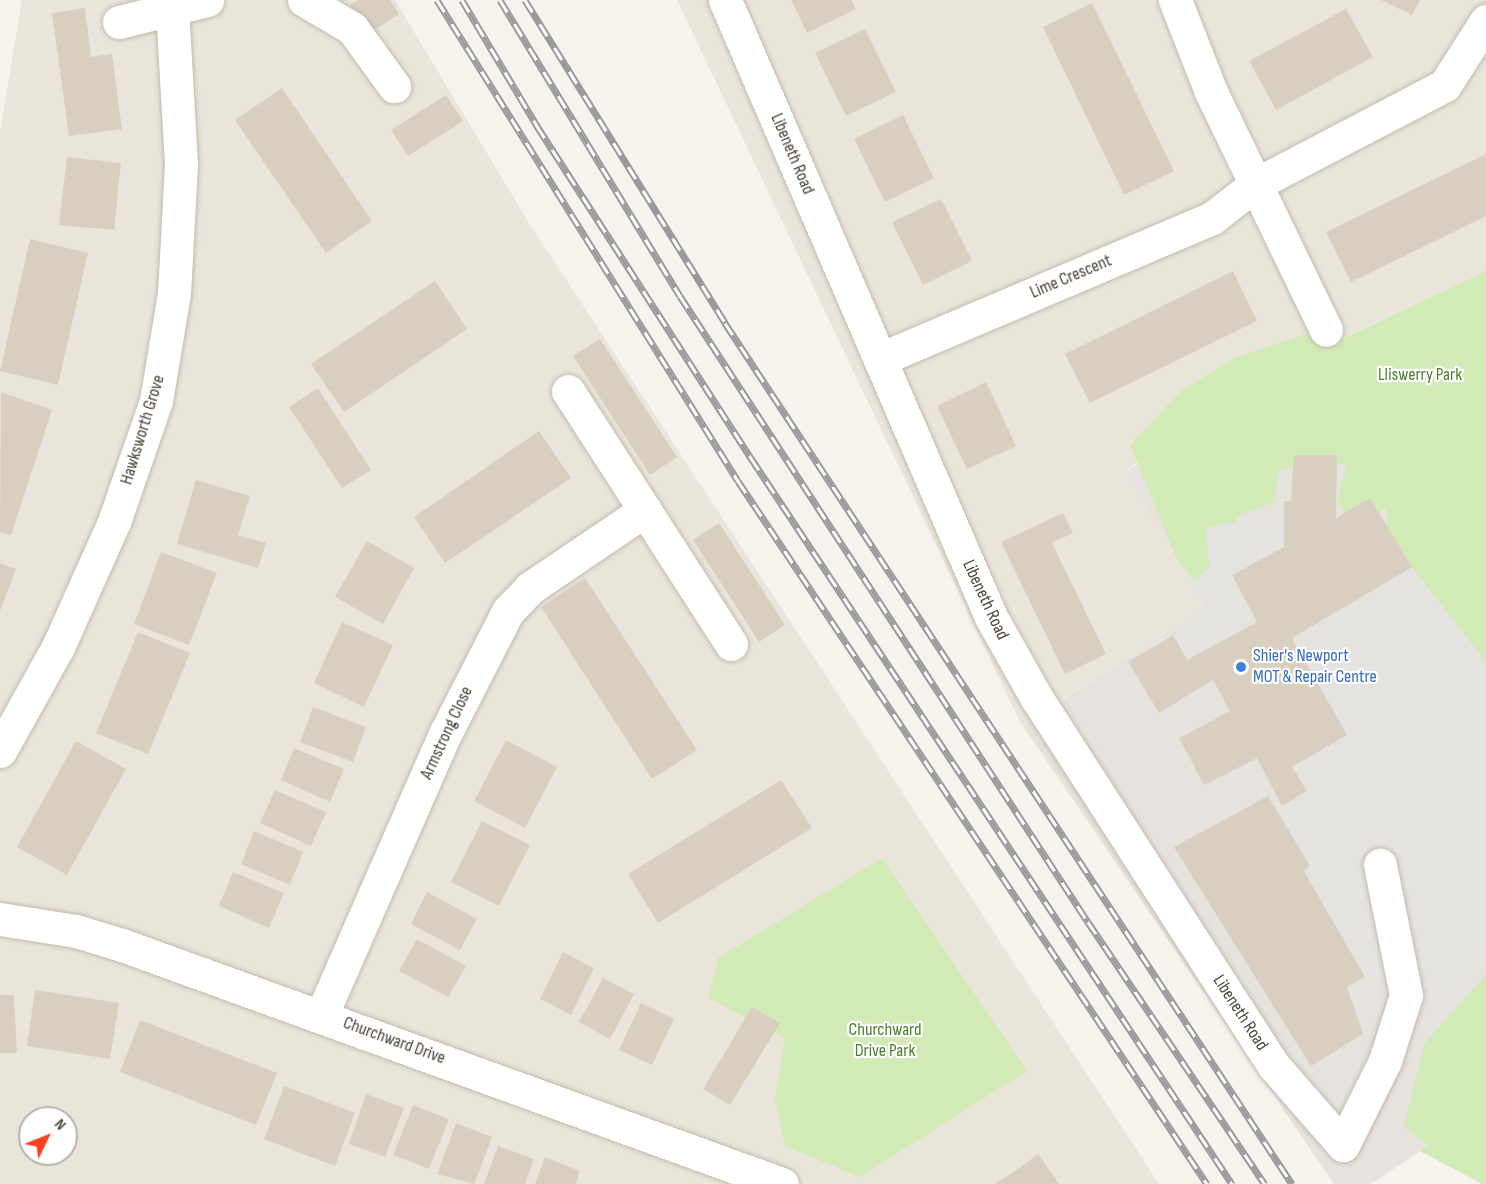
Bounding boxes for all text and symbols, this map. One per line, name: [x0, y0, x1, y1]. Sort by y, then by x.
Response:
street label: Libeneth Road: [765, 110, 819, 198]
street label: Lime Crescent: [1027, 250, 1115, 304]
park label: Lliswerry Park: [1378, 364, 1462, 386]
street label: Hawksworth Grove: [116, 373, 170, 487]
street label: Libeneth Road: [957, 557, 1013, 643]
place label: Shier's Newport MOT & Repair Centre: [1253, 646, 1377, 688]
marker: Shier's Newport MOT & Repair Centre: [1234, 660, 1248, 674]
street label: Armstrong Close: [416, 683, 478, 783]
street label: Libeneth Road: [1208, 971, 1272, 1055]
street label: Churchward Drive: [340, 1013, 448, 1069]
park label: Churchward Drive Park: [849, 1020, 921, 1062]
north arrow: [18, 1106, 78, 1166]
text: N: [50, 1115, 70, 1134]

